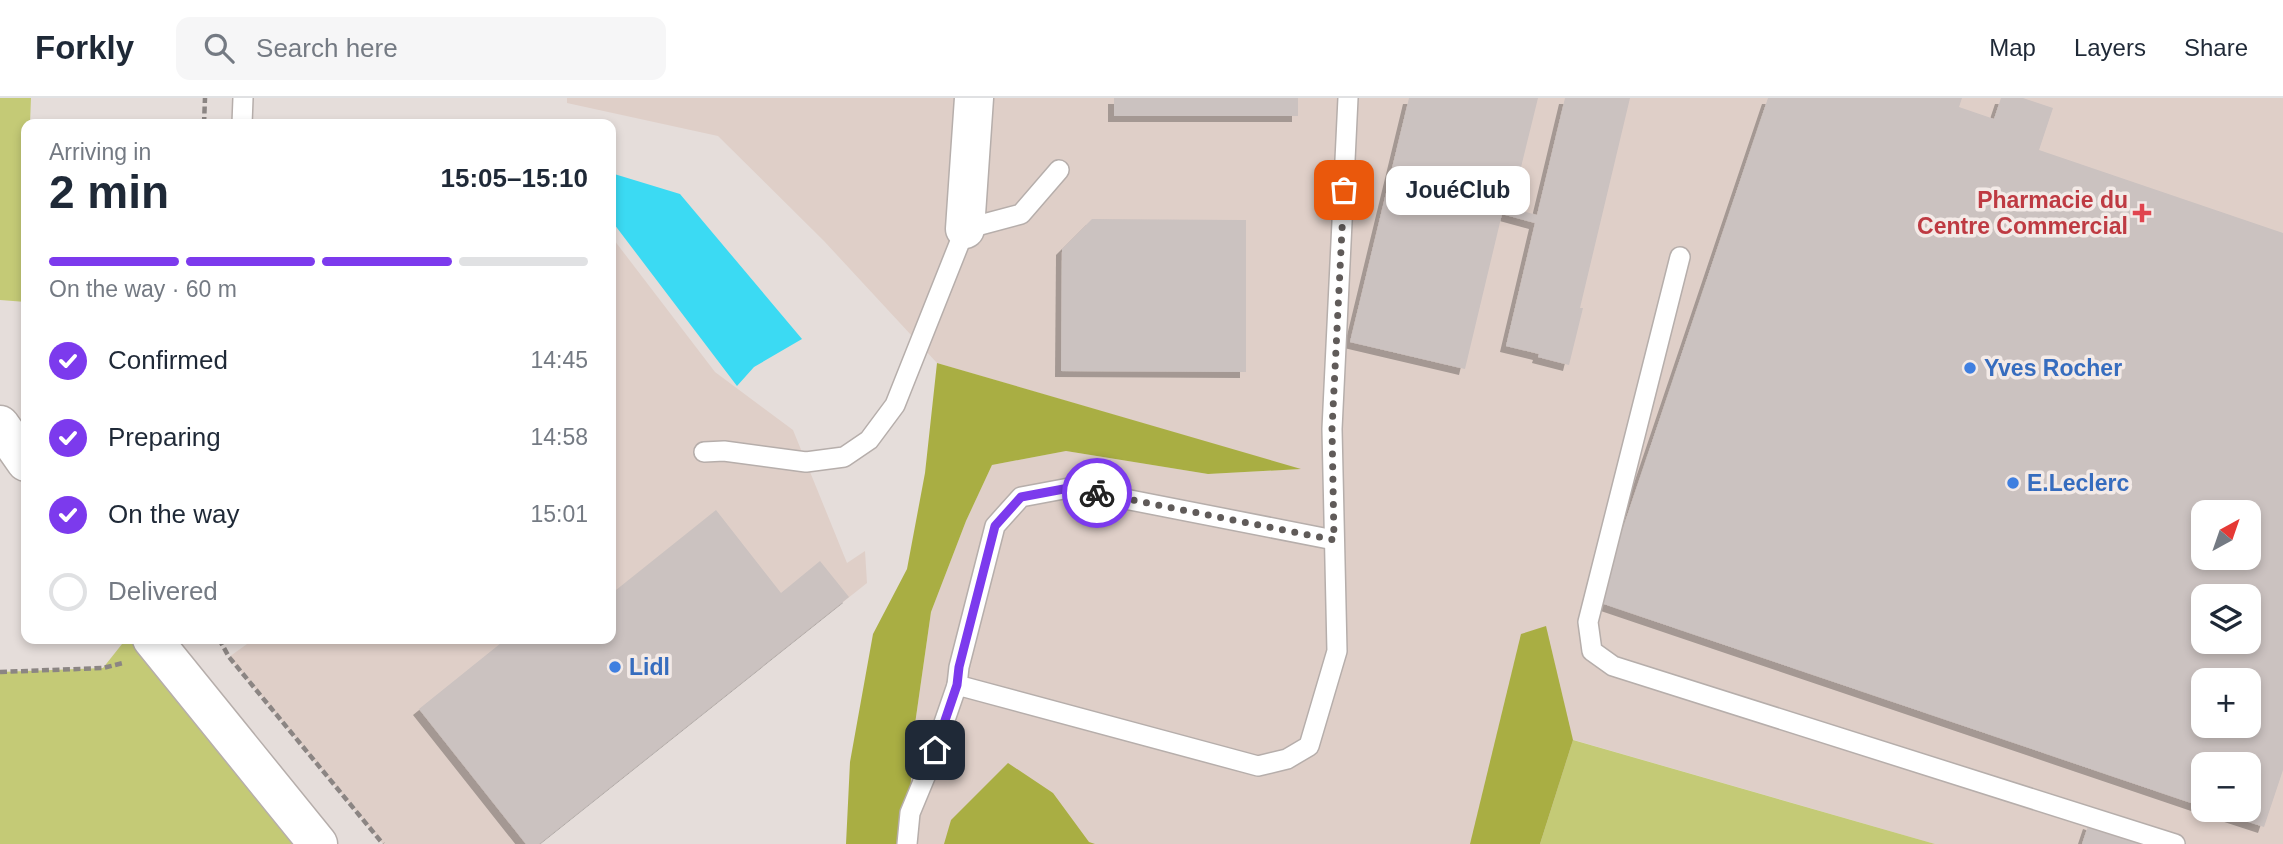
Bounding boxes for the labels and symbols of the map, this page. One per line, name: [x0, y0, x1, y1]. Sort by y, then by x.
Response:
pin: [1314, 160, 1374, 220]
callout: JouéClub: [1386, 166, 1530, 214]
place label: Pharmacie du Centre Commercial: [1917, 187, 2128, 239]
marker: Pharmacie du Centre Commercial: [2134, 205, 2150, 221]
place label: Yves Rocher: [1984, 355, 2122, 381]
marker: Yves Rocher: [1962, 360, 1978, 376]
courier: [1062, 458, 1132, 528]
place label: E.Leclerc: [2027, 470, 2129, 496]
marker: E.Leclerc: [2005, 475, 2021, 491]
north arrow: [2191, 500, 2261, 570]
place label: Lidl: [629, 654, 670, 680]
marker: Lidl: [607, 659, 623, 675]
pin: [905, 720, 965, 780]

